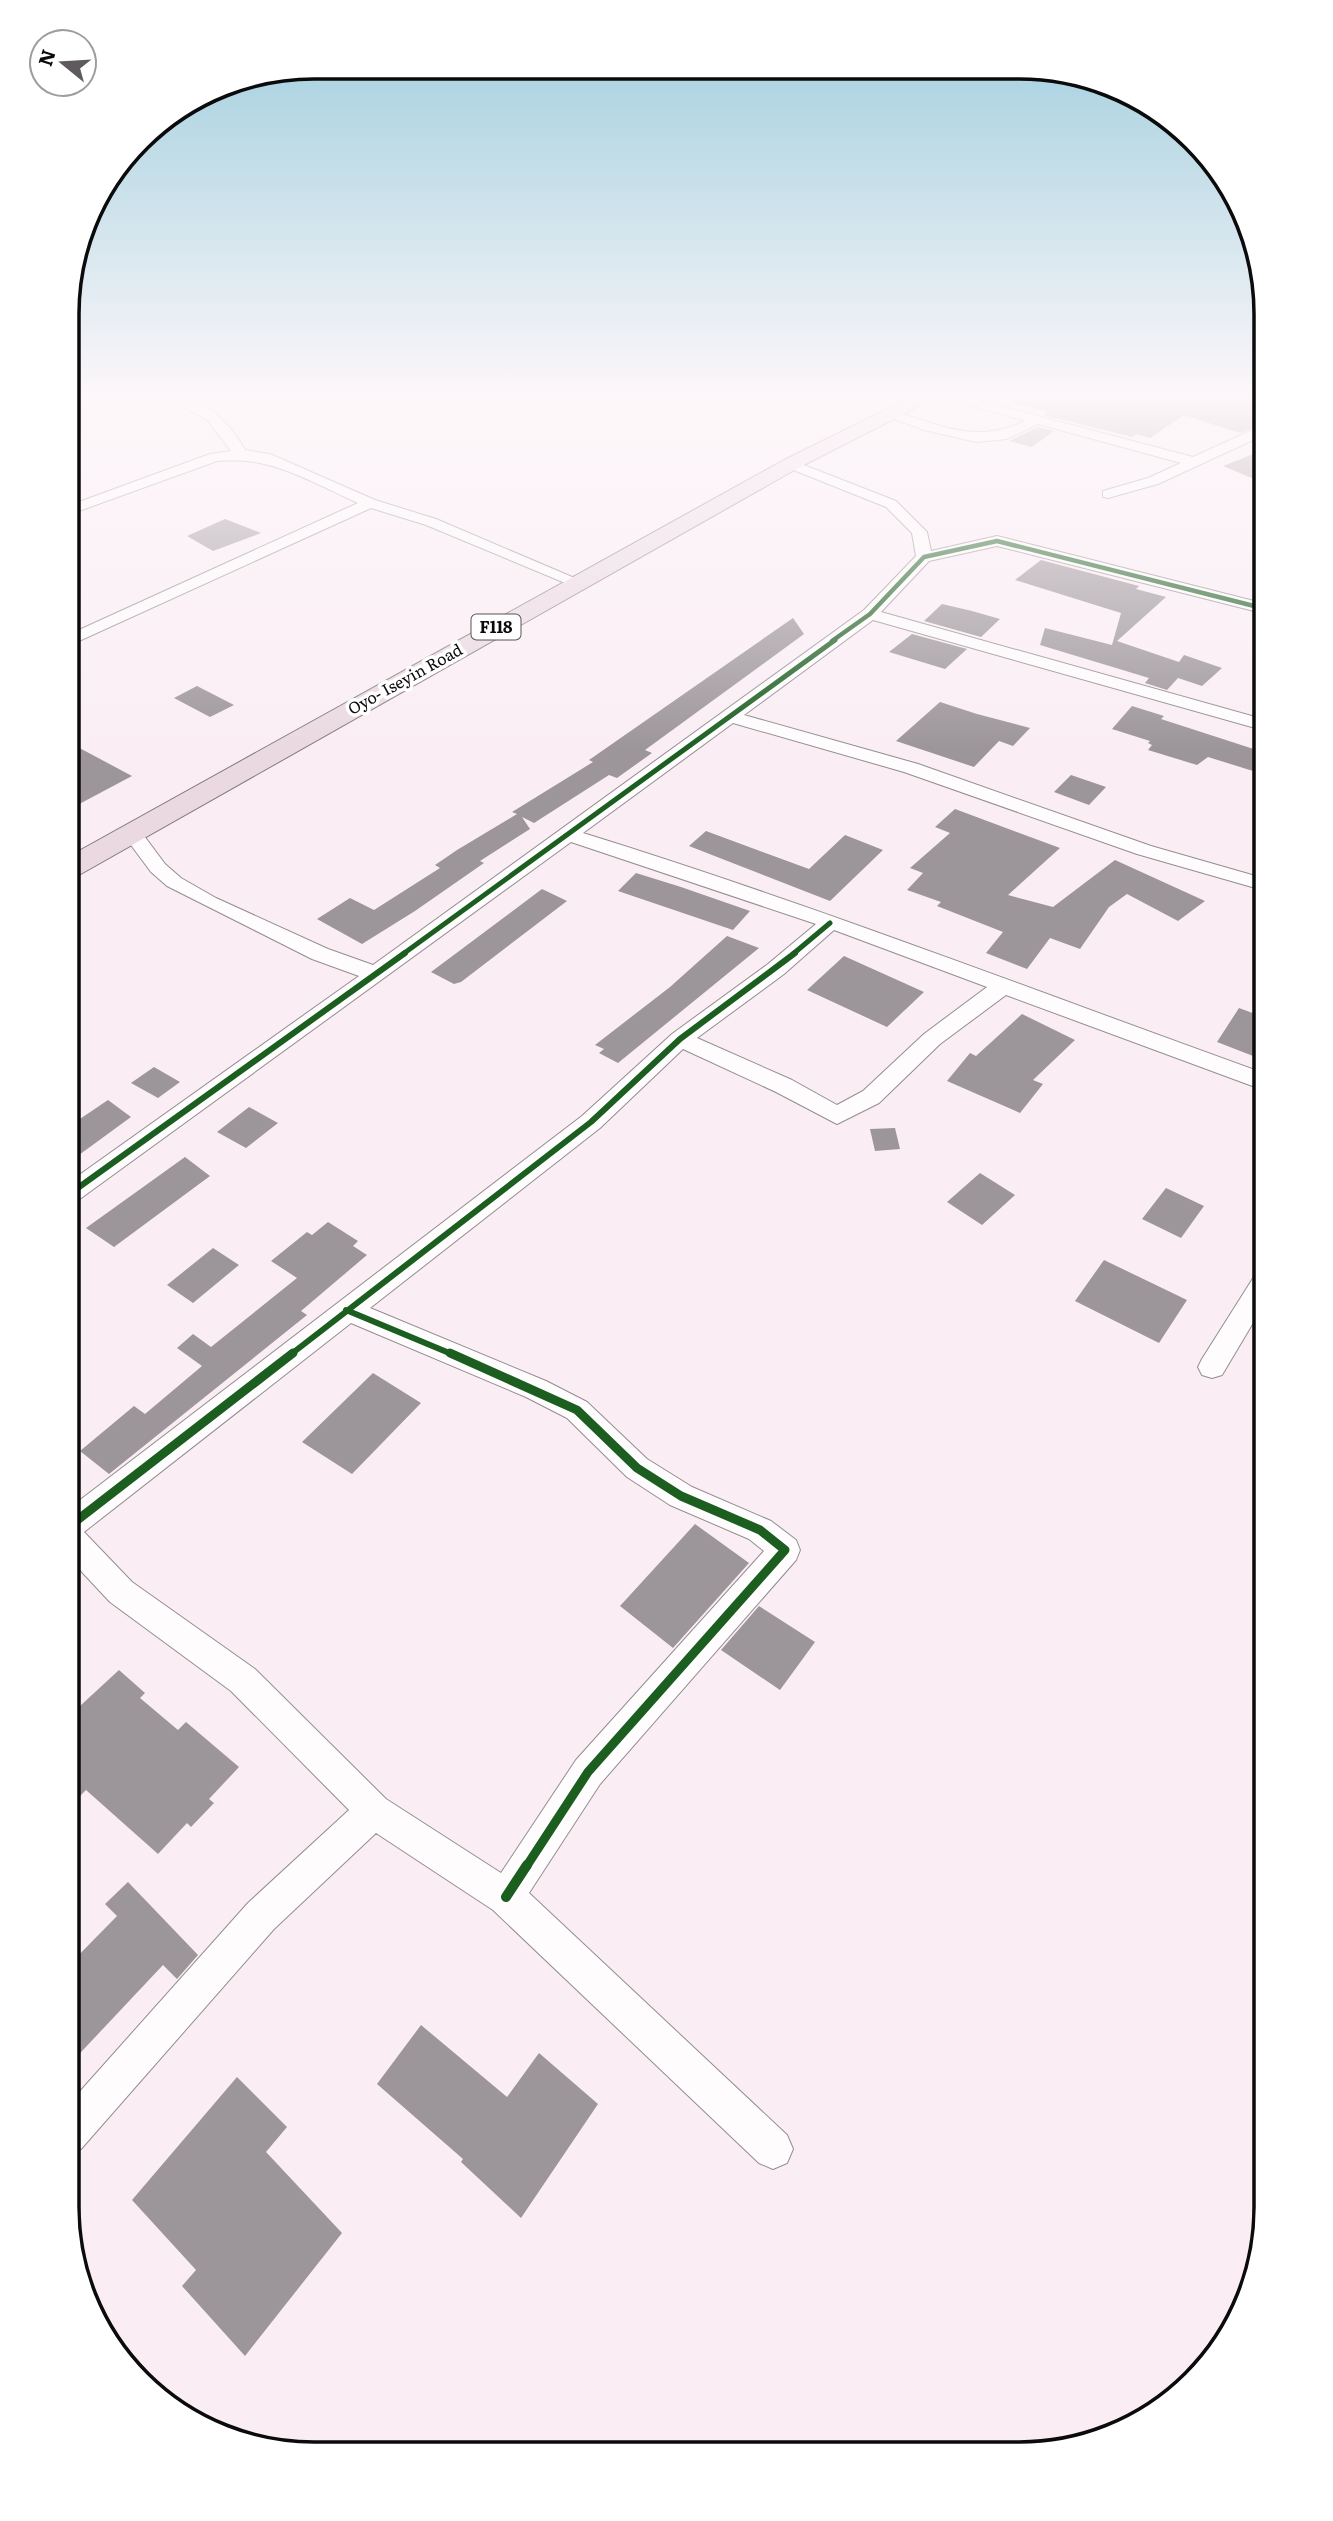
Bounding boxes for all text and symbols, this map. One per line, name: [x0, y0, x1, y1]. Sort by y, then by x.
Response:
north arrow: [28, 28, 98, 98]
text: N: [30, 45, 62, 69]
road number: F118: [472, 614, 520, 640]
street label: Oyo- Iseyin Road: [343, 636, 467, 720]

